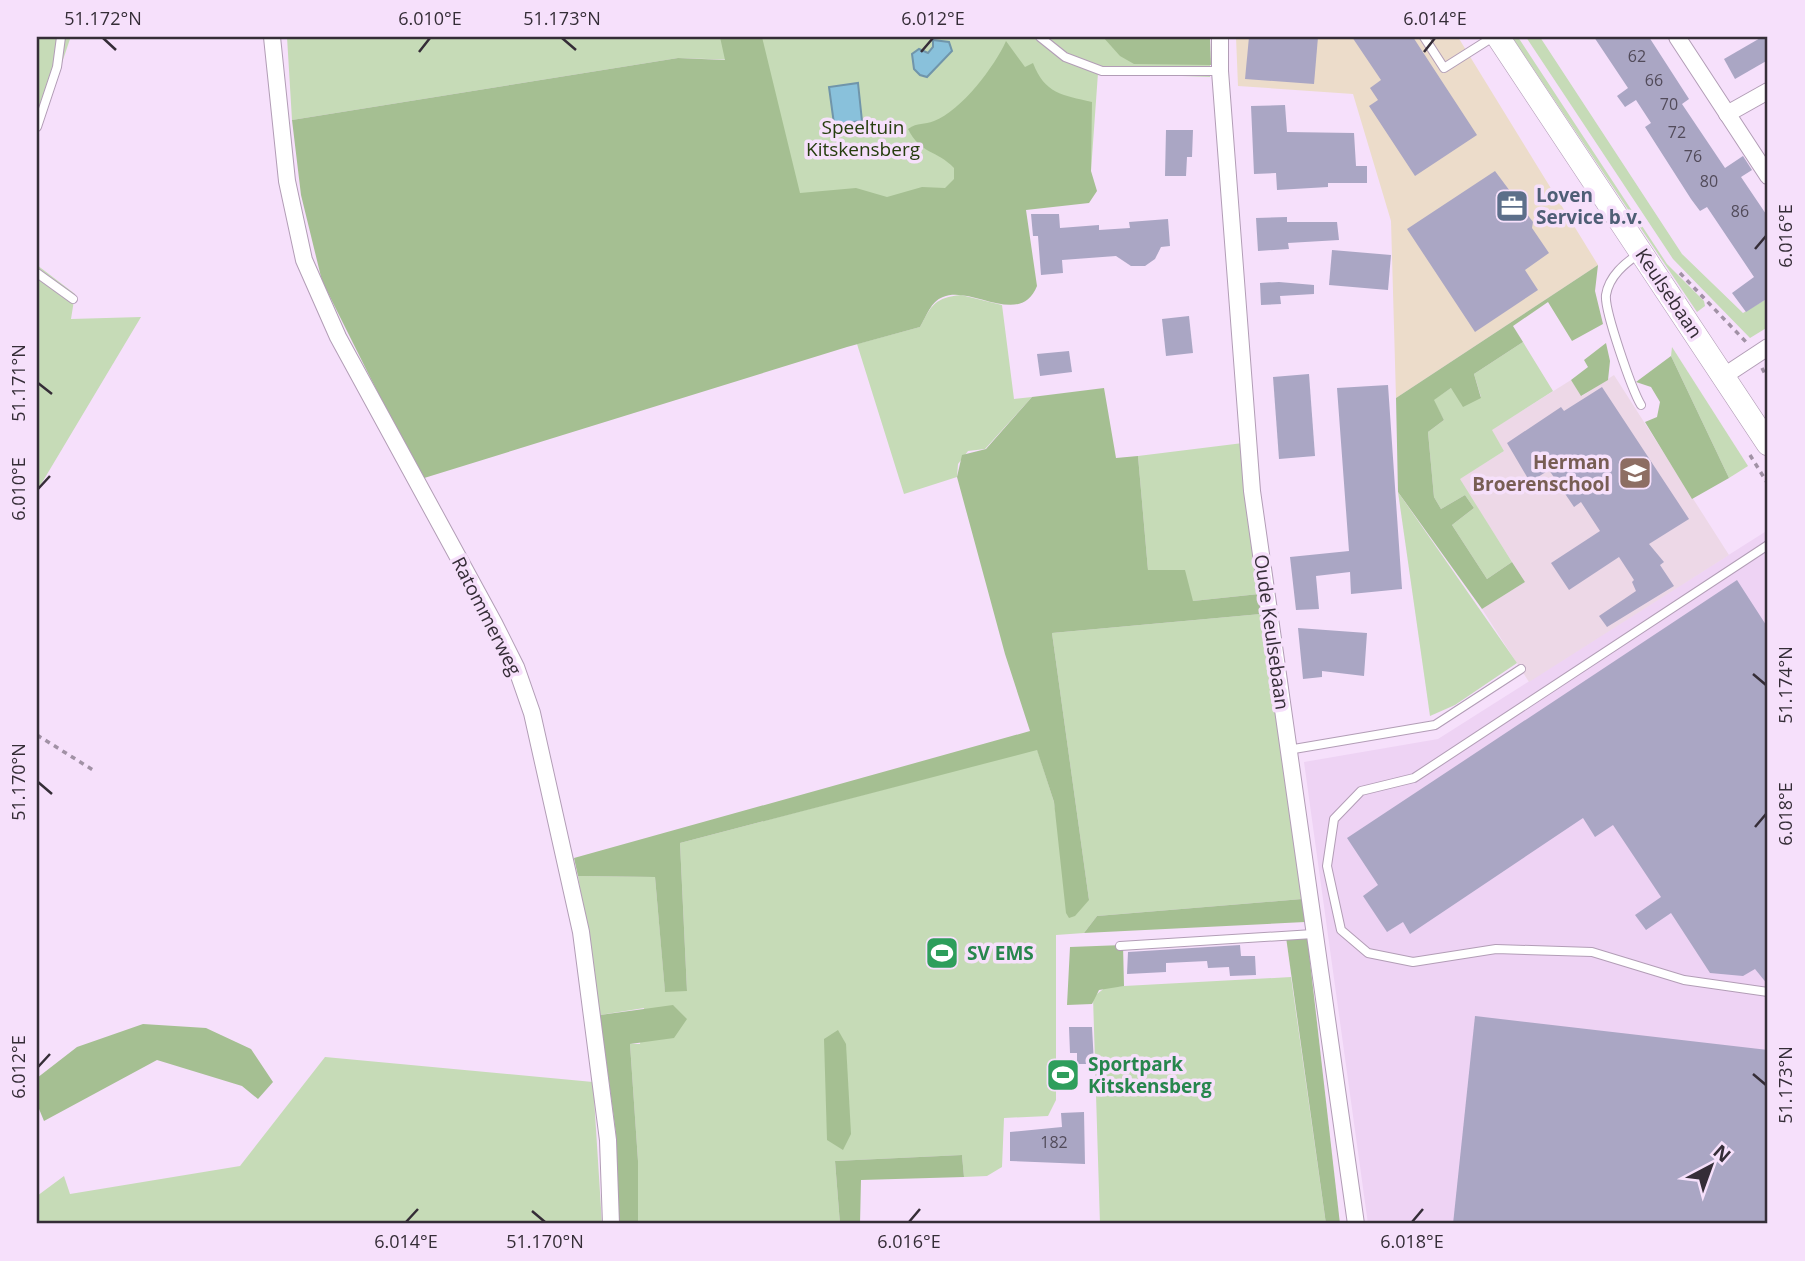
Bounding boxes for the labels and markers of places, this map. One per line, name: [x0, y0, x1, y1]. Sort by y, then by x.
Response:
place label: Loven Service b.v.: [1536, 182, 1643, 230]
office icon: Loven Service b.v.: [1493, 187, 1531, 225]
place label: Herman Broerenschool: [1472, 449, 1610, 497]
school or university icon: Herman Broerenschool: [1616, 454, 1654, 492]
sports icon: SV EMS: [923, 934, 961, 972]
place label: SV EMS: [967, 940, 1034, 966]
place label: Sportpark Kitskensberg: [1088, 1051, 1212, 1099]
sports icon: Sportpark Kitskensberg: [1044, 1056, 1082, 1094]

